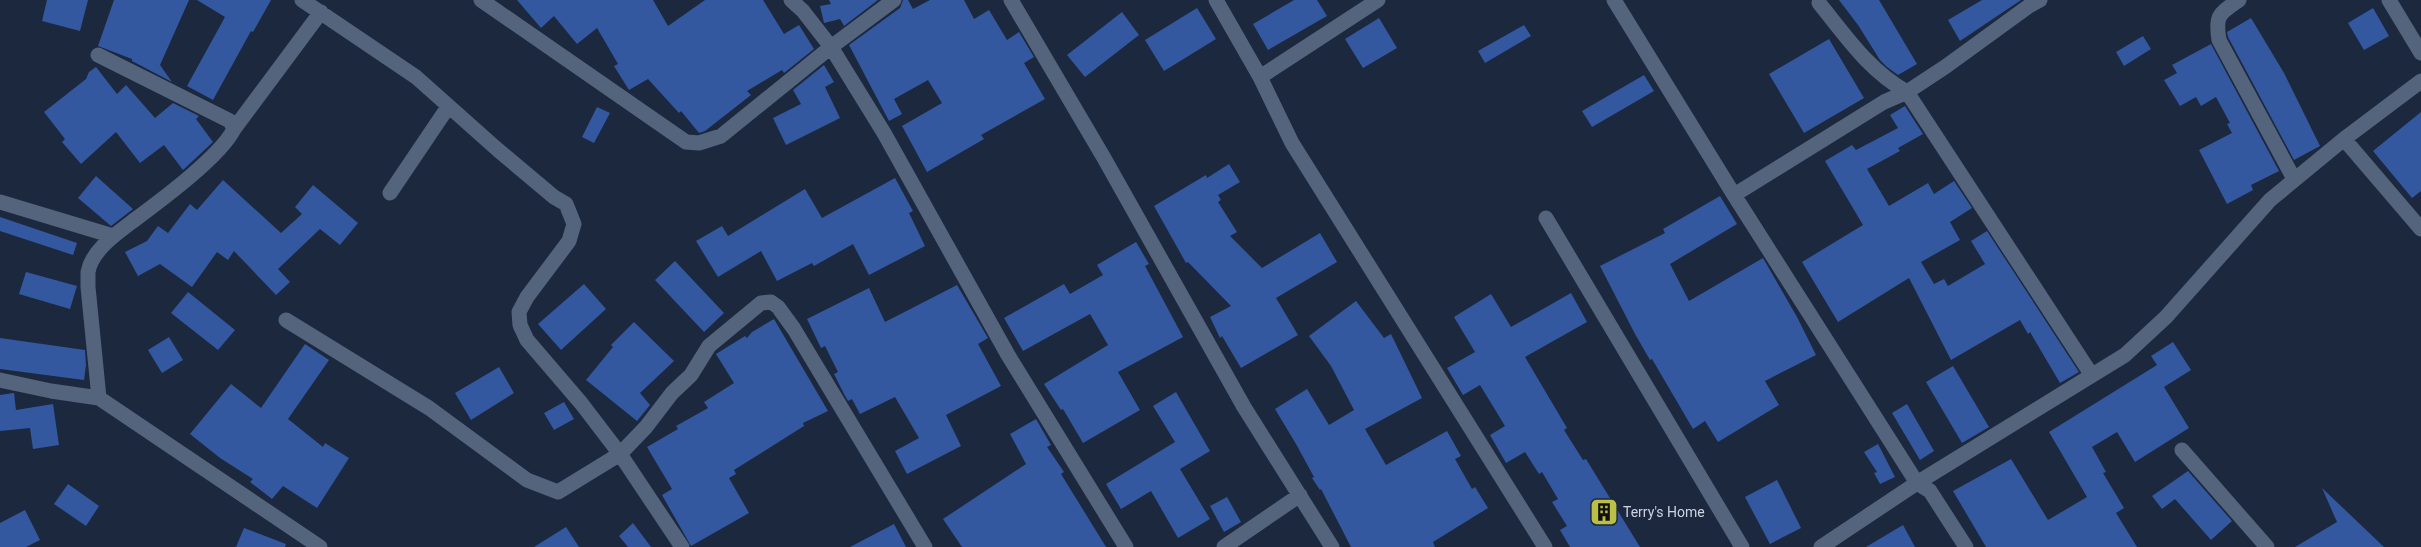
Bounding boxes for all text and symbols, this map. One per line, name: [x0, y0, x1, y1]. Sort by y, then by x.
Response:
building icon: Terry's Home: [1589, 497, 1619, 527]
place label: Terry's Home: [1623, 504, 1705, 520]

